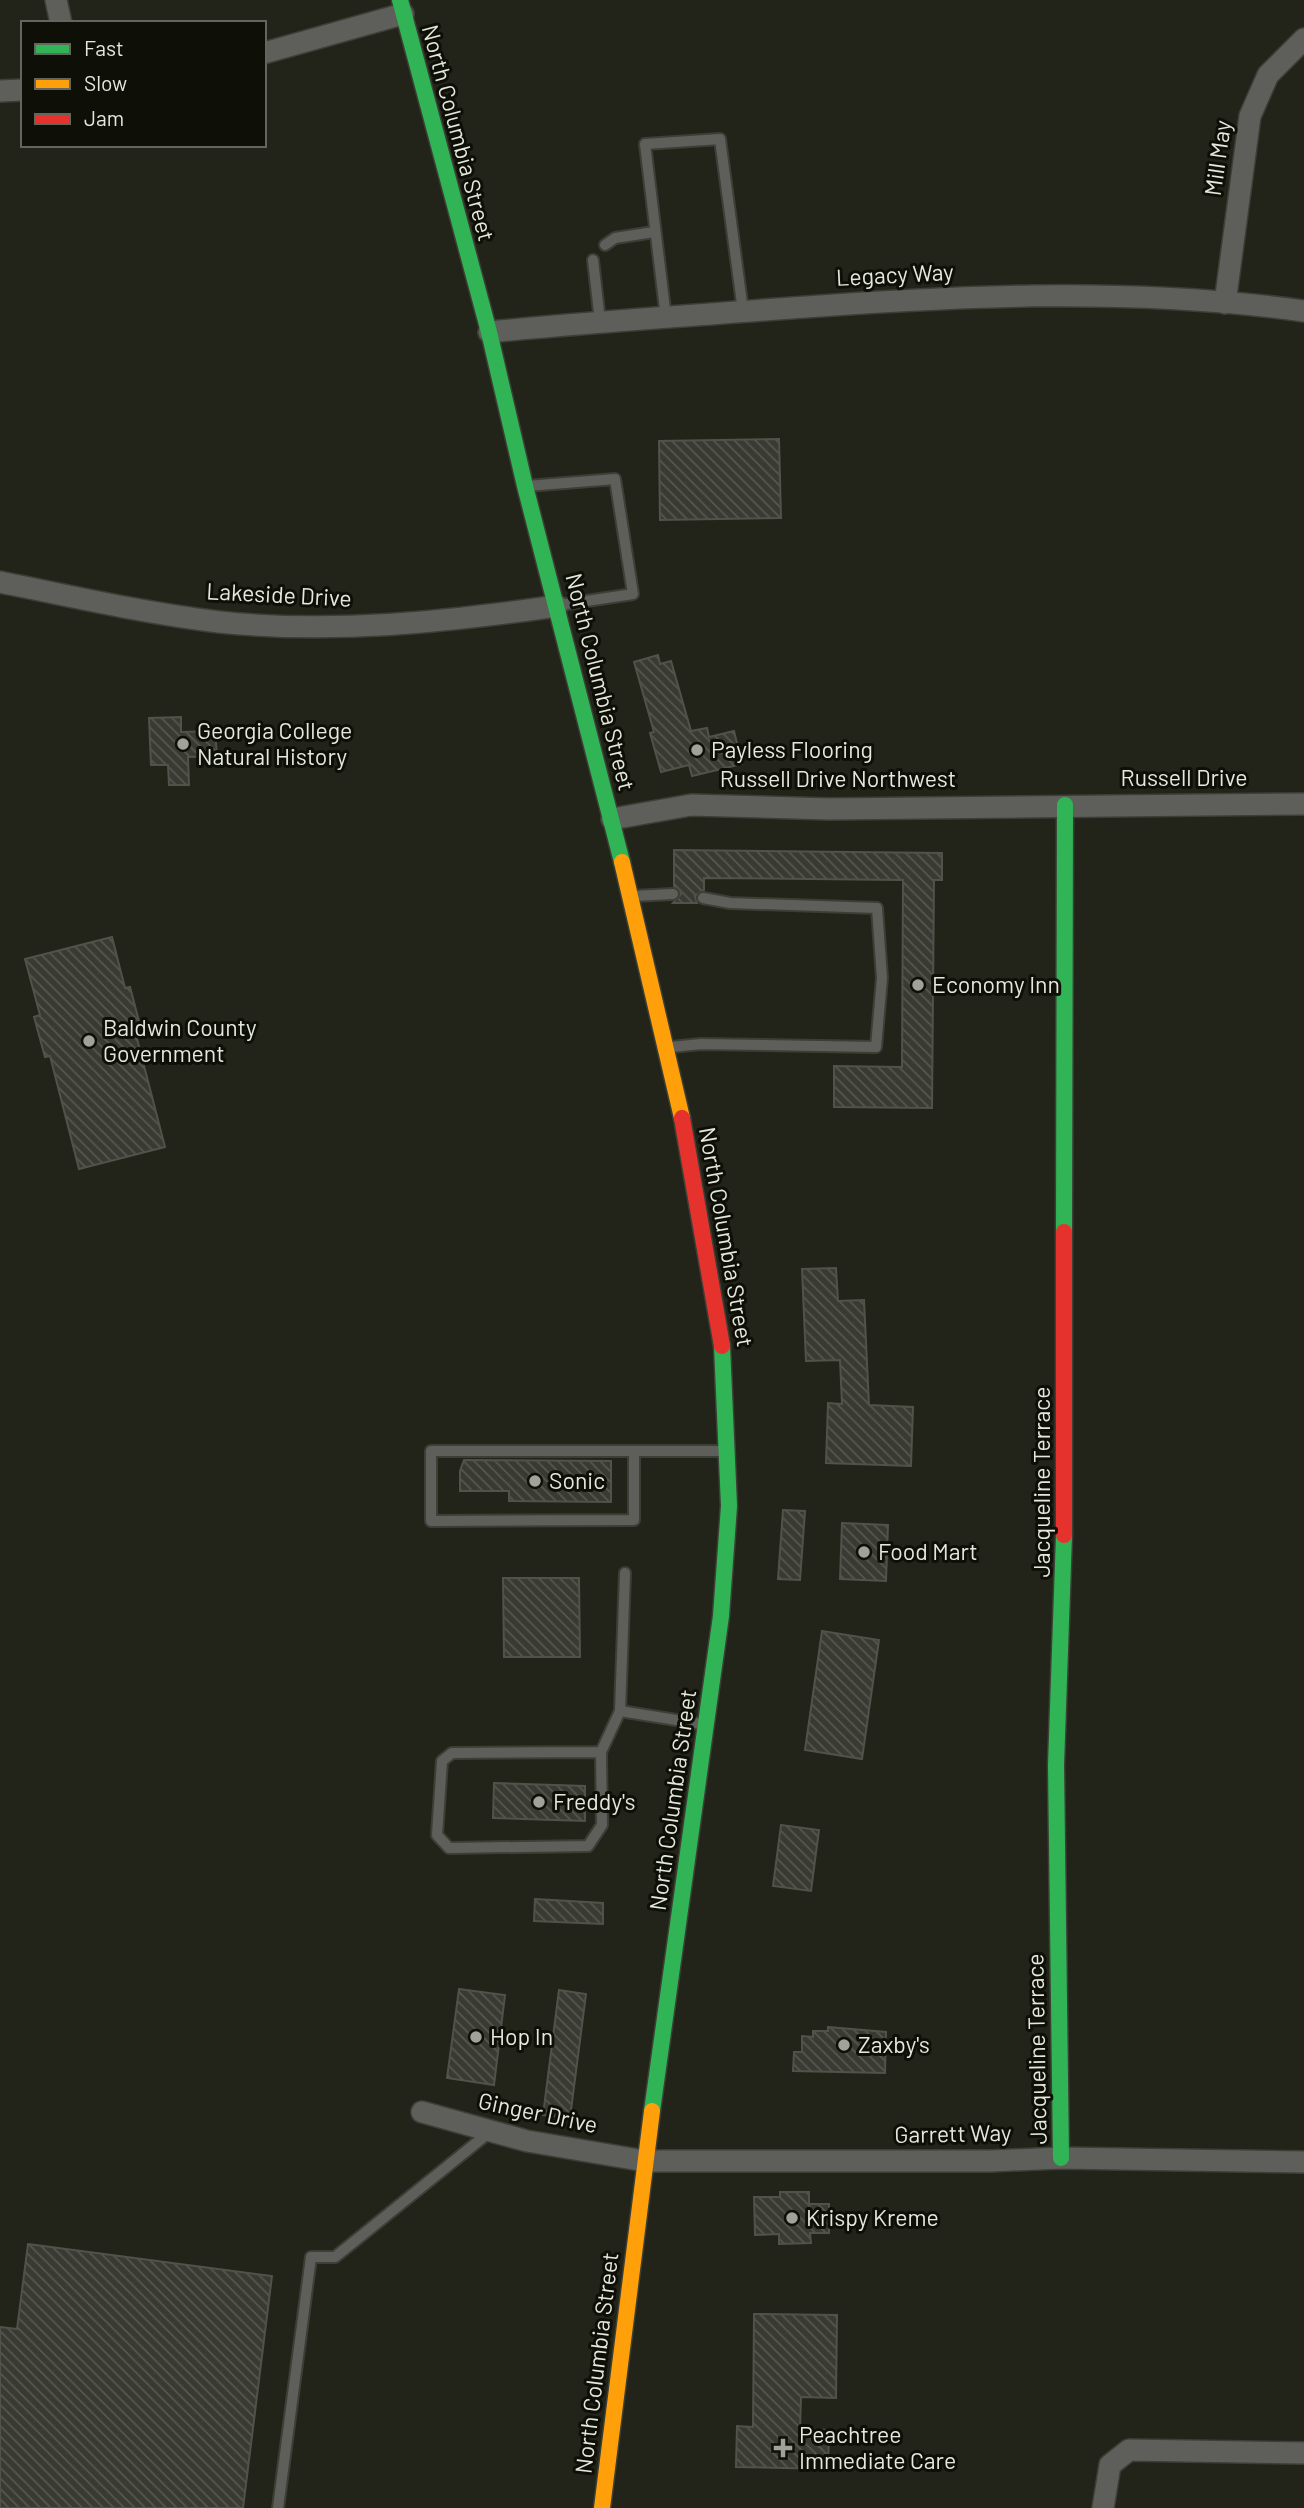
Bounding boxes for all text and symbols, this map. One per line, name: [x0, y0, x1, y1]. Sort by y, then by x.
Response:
legend: [21, 21, 266, 147]
street label: North Columbia Street: [417, 22, 501, 244]
text: Fast: [84, 35, 124, 60]
text: Slow: [84, 70, 127, 95]
text: Jam: [84, 105, 124, 130]
street label: Mill May: [1198, 118, 1236, 198]
street label: Legacy Way: [835, 257, 955, 291]
street label: North Columbia Street: [560, 570, 642, 793]
street label: Lakeside Drive: [206, 576, 352, 612]
place label: Georgia College Natural History: [197, 716, 352, 770]
place label: Payless Flooring: [711, 735, 873, 763]
marker: Georgia College Natural History: [175, 736, 191, 752]
marker: Payless Flooring: [689, 742, 705, 758]
street label: Russell Drive: [1121, 763, 1247, 791]
street label: Russell Drive Northwest: [720, 764, 956, 792]
place label: Economy Inn: [932, 970, 1060, 998]
marker: Economy Inn: [910, 977, 926, 993]
place label: Baldwin County Government: [103, 1013, 257, 1067]
marker: Baldwin County Government: [81, 1033, 97, 1049]
street label: North Columbia Street: [694, 1125, 760, 1349]
street label: Jacqueline Terrace: [1027, 1387, 1055, 1577]
place label: Sonic: [549, 1466, 605, 1494]
marker: Sonic: [527, 1473, 543, 1489]
place label: Food Mart: [878, 1537, 978, 1565]
marker: Food Mart: [856, 1544, 872, 1560]
street label: North Columbia Street: [643, 1688, 701, 1912]
place label: Freddy's: [553, 1787, 636, 1815]
marker: Freddy's: [531, 1794, 547, 1810]
street label: Jacqueline Terrace: [1020, 1953, 1052, 2145]
place label: Hop In: [490, 2022, 553, 2050]
marker: Hop In: [468, 2029, 484, 2045]
place label: Zaxby's: [858, 2030, 930, 2058]
marker: Zaxby's: [836, 2037, 852, 2053]
street label: Ginger Drive: [476, 2086, 600, 2138]
street label: Garrett Way: [894, 2118, 1012, 2148]
place label: Krispy Kreme: [806, 2203, 939, 2231]
marker: Krispy Kreme: [784, 2210, 800, 2226]
street label: North Columbia Street: [569, 2251, 623, 2475]
place label: Peachtree Immediate Care: [799, 2420, 956, 2474]
marker: Peachtree Immediate Care: [773, 2438, 793, 2458]

